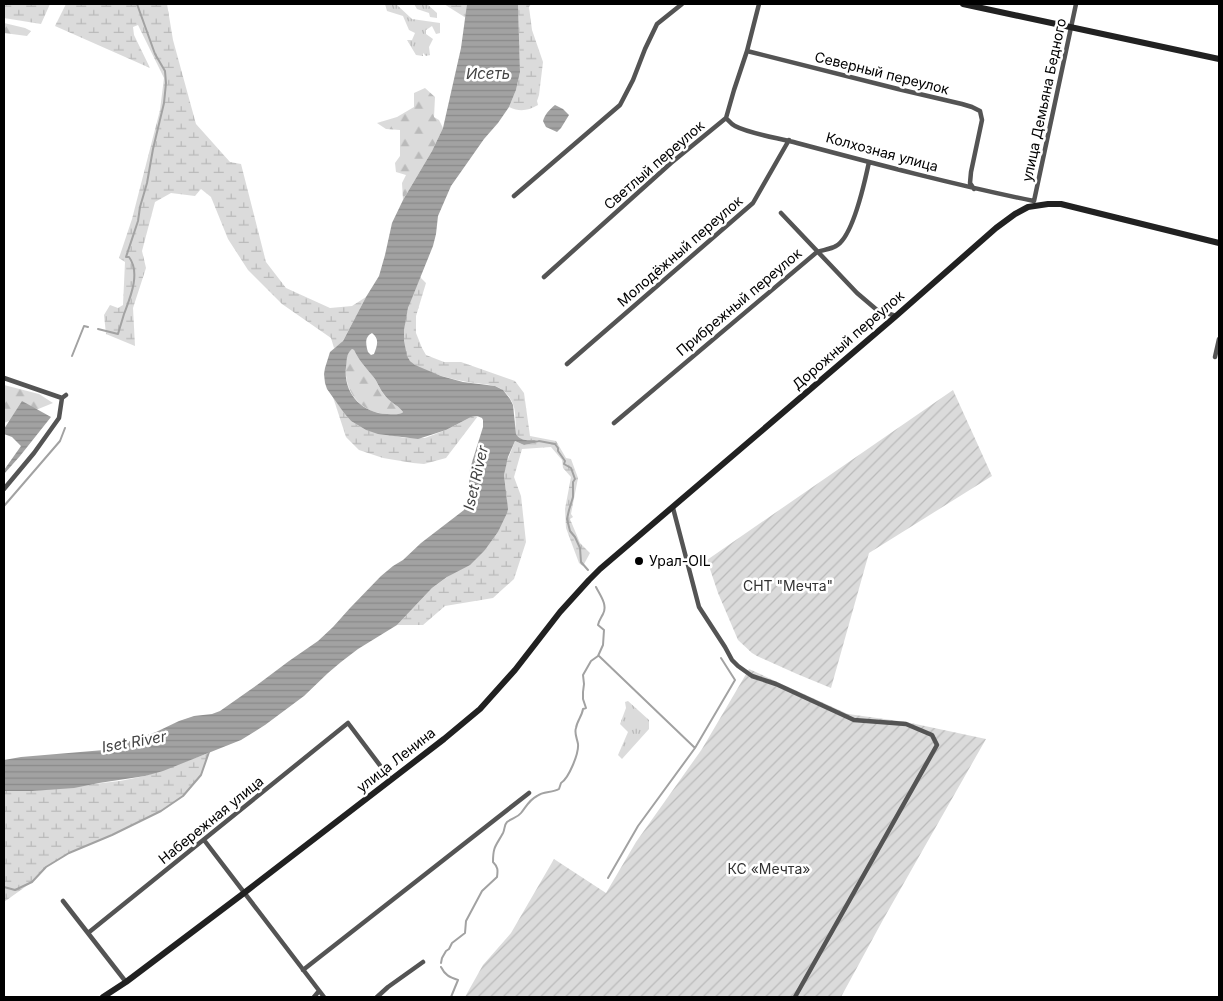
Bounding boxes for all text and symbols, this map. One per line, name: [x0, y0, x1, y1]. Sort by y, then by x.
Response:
street label: улица Демьяна Бедного: [1018, 17, 1069, 183]
street label: Северный переулок: [813, 48, 952, 98]
water label: Исеть: [466, 64, 510, 83]
street label: Светлый переулок: [600, 116, 708, 213]
street label: Колхозная улица: [824, 128, 940, 175]
street label: Молодёжный переулок: [614, 191, 746, 310]
street label: Прибрежный переулок: [673, 244, 805, 359]
street label: Дорожный переулок: [788, 286, 907, 393]
water label: Iset River: [459, 444, 492, 512]
place label: Урал-OIL: [649, 552, 711, 569]
marker: Урал-OIL: [633, 555, 645, 567]
park label: СНТ "Мечта": [743, 577, 833, 594]
street label: улица Ленина: [353, 724, 438, 796]
water label: Iset River: [100, 726, 168, 757]
street label: Набережная улица: [155, 772, 267, 867]
park label: КС «Мечта»: [728, 860, 810, 877]

